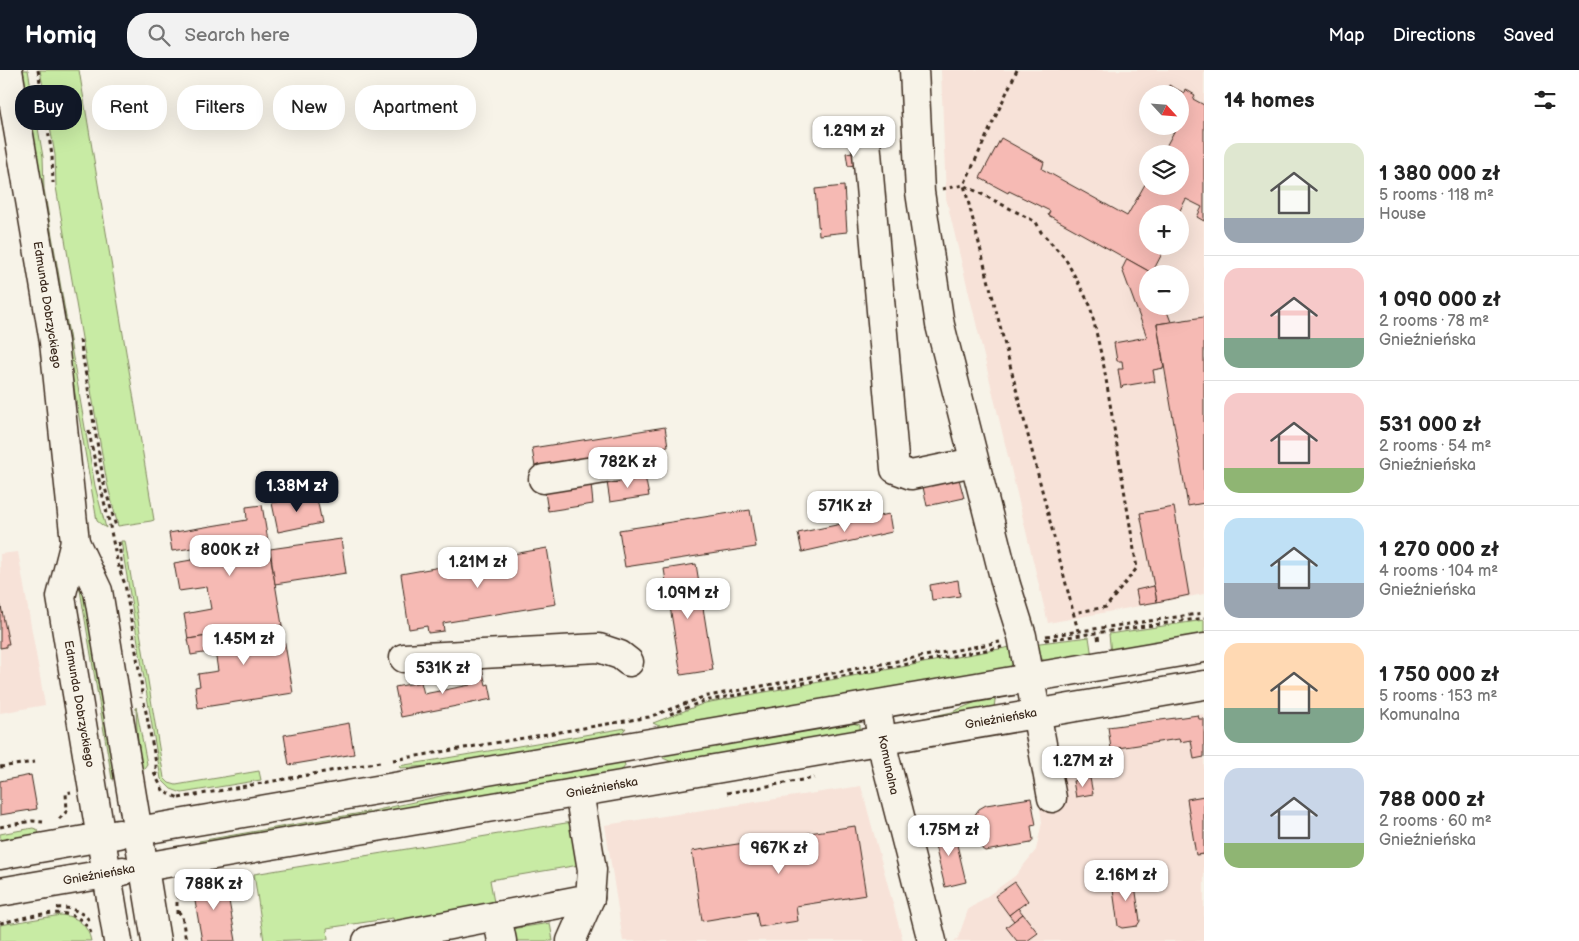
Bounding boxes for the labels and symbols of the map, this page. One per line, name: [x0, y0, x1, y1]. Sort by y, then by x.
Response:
north arrow: [1139, 85, 1189, 135]
pin: 1.29M zł: [802, 116, 906, 158]
street label: Edmunda Dobrzyckiego: [30, 240, 64, 370]
pin: 782K zł: [582, 446, 674, 489]
pin: 1.38M zł: [245, 470, 349, 513]
pin: 571K zł: [799, 490, 891, 533]
pin: 800K zł: [184, 534, 276, 577]
pin: 1.21M zł: [426, 546, 530, 589]
pin: 1.09M zł: [636, 578, 740, 620]
pin: 1.45M zł: [192, 624, 296, 666]
street label: Edmunda Dobrzyckiego: [60, 639, 98, 769]
pin: 531K zł: [397, 652, 489, 695]
street label: Gnieźnieńska: [964, 705, 1038, 733]
street label: Komunalna: [874, 734, 902, 796]
pin: 1.27M zł: [1031, 746, 1135, 788]
street label: Gnieźnieńska: [565, 774, 639, 802]
pin: 1.75M zł: [897, 814, 1001, 857]
pin: 967K zł: [733, 832, 825, 875]
pin: 2.16M zł: [1074, 860, 1178, 902]
street label: Gnieźnieńska: [62, 861, 136, 889]
pin: 788K zł: [168, 868, 260, 911]

